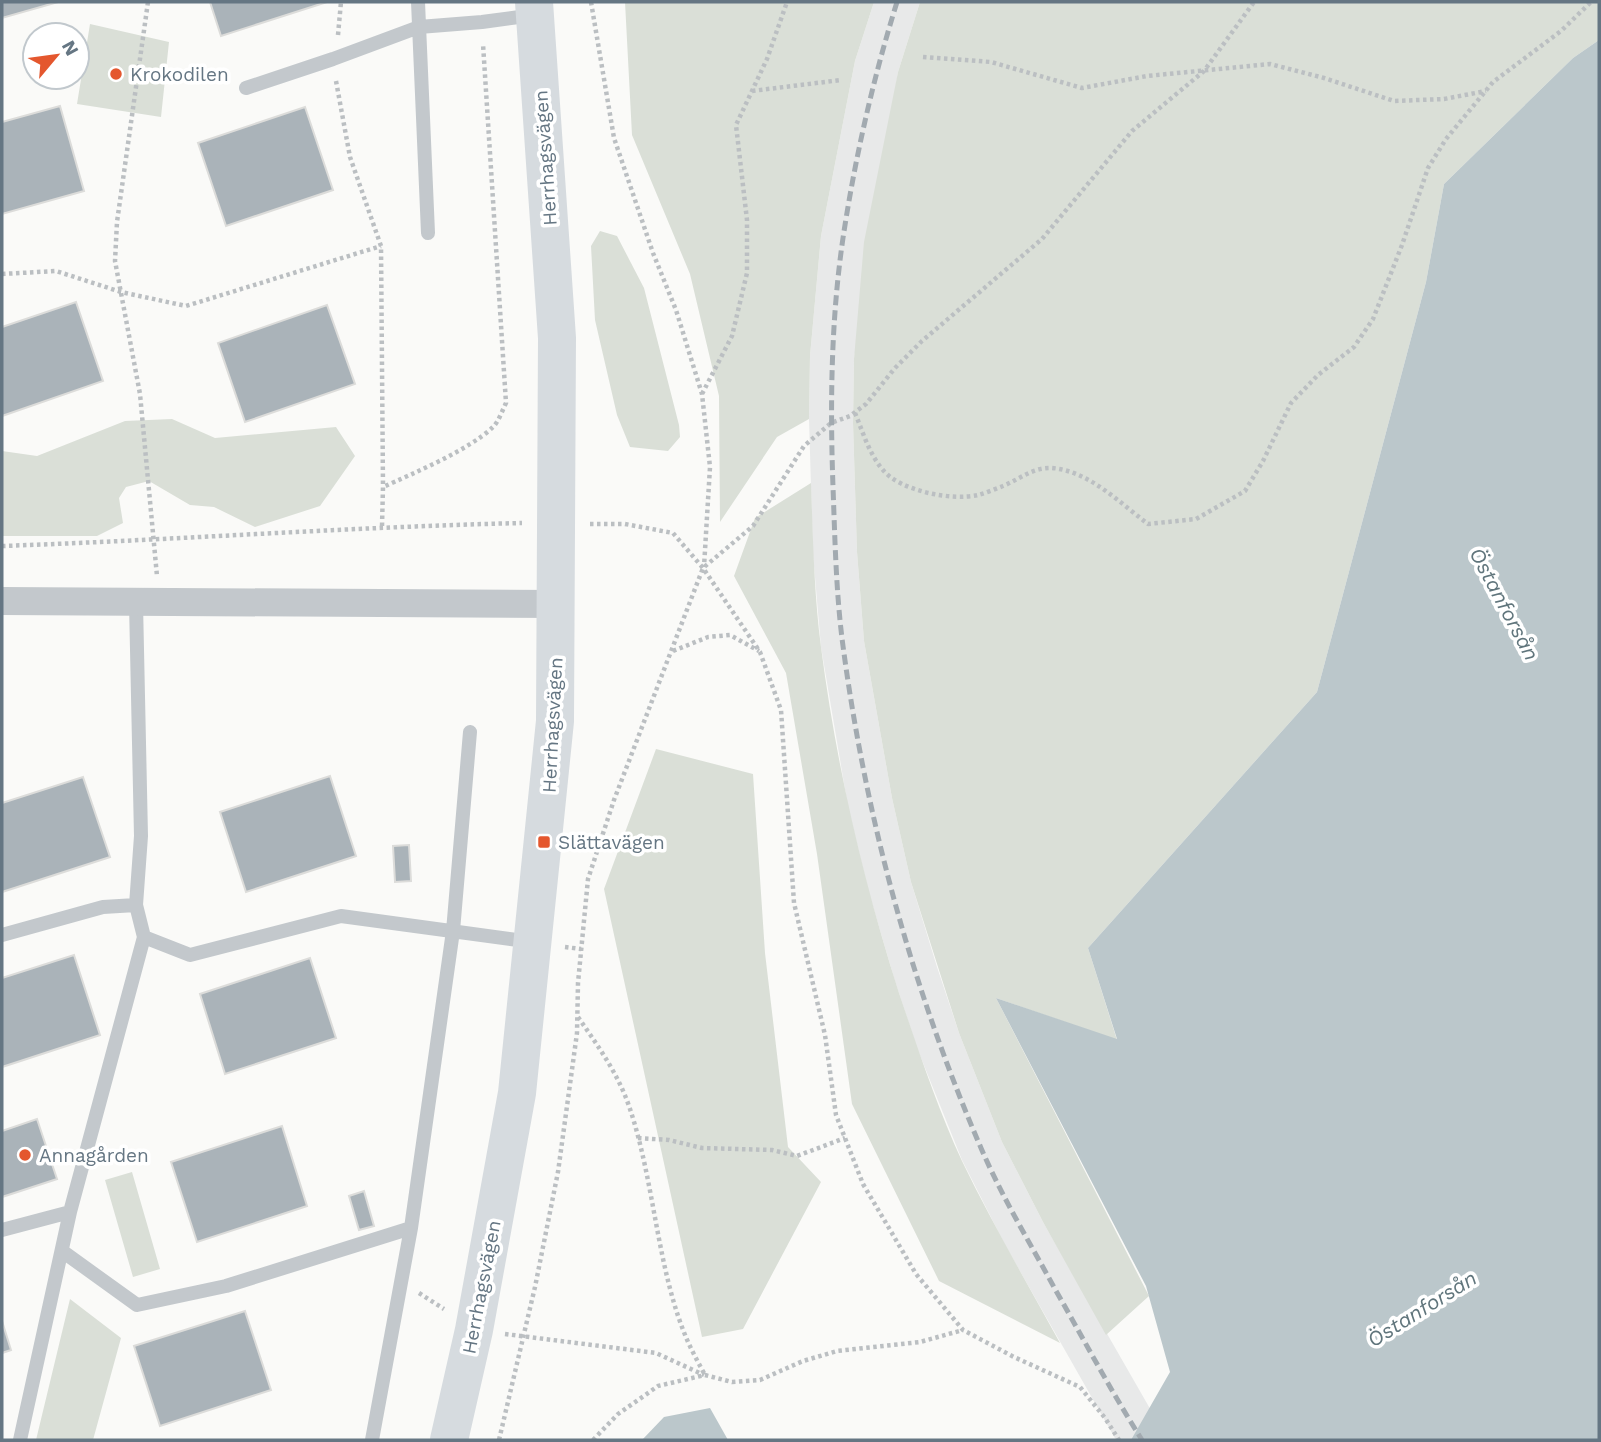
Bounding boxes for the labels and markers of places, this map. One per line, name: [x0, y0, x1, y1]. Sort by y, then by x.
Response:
place label: Krokodilen: [130, 63, 229, 86]
marker: Krokodilen: [108, 66, 124, 82]
place label: Slättavägen: [558, 831, 665, 854]
marker: Slättavägen: [536, 834, 552, 850]
place label: Annagården: [39, 1144, 149, 1167]
marker: Annagården: [17, 1147, 33, 1163]

